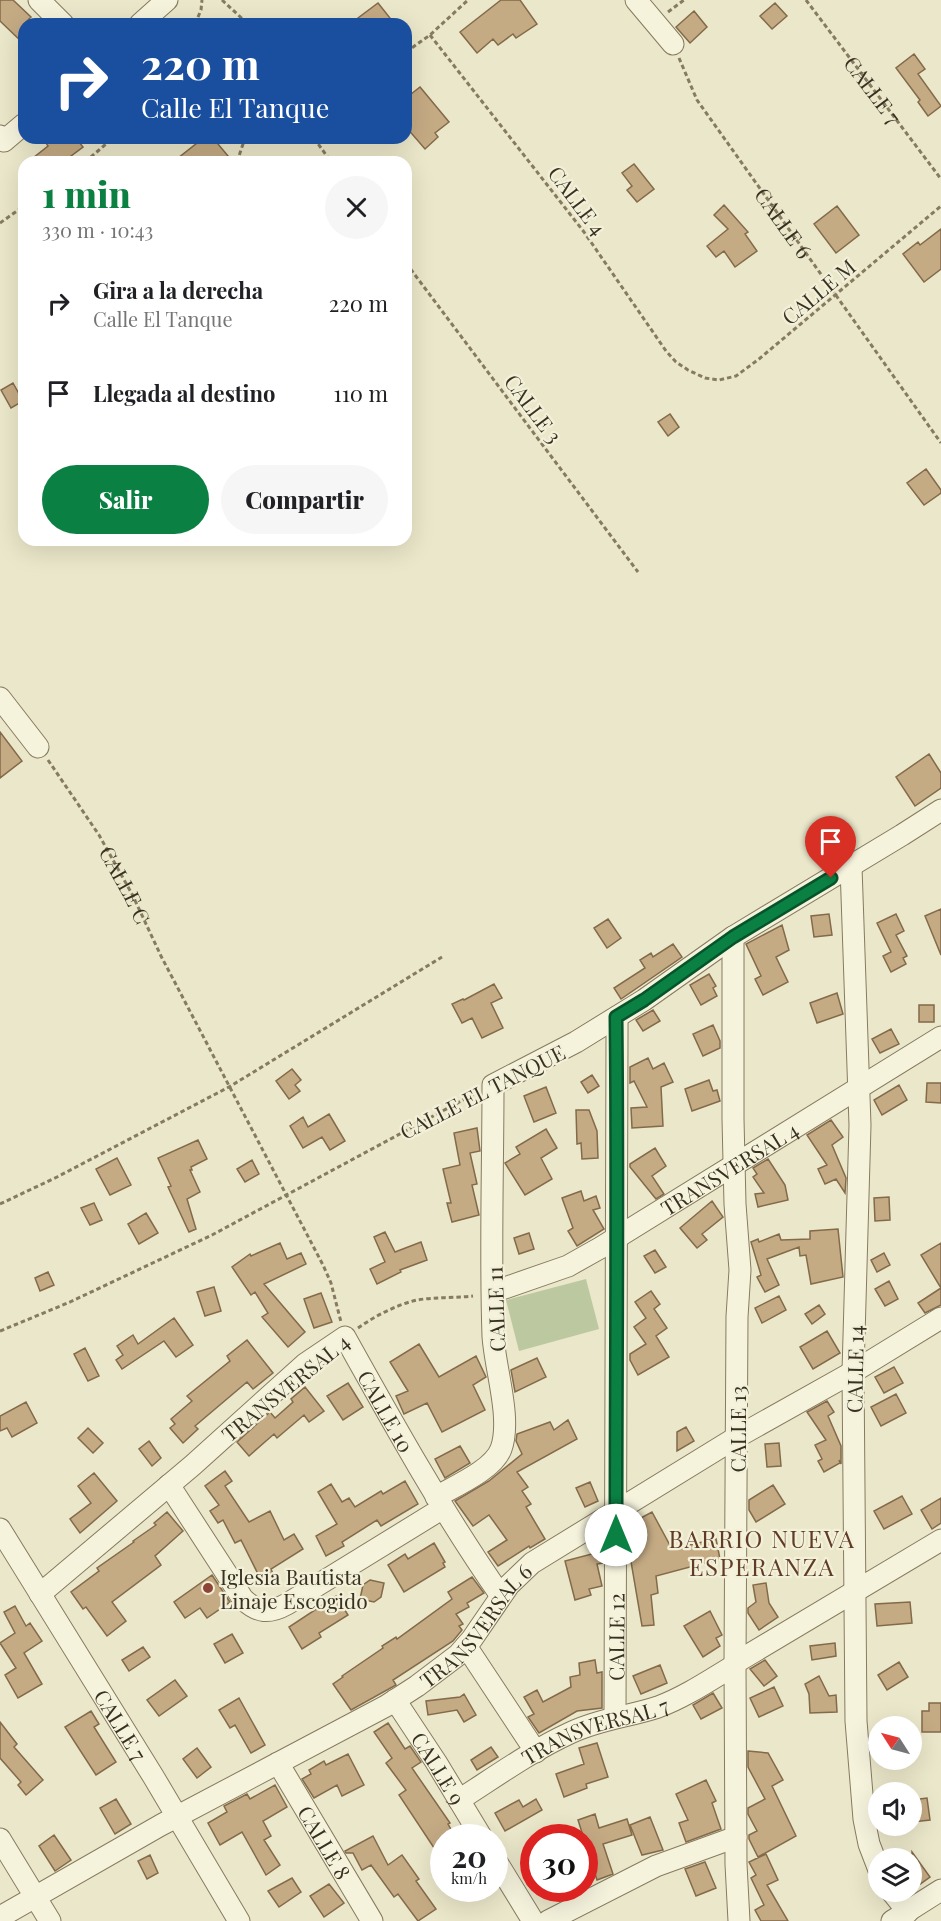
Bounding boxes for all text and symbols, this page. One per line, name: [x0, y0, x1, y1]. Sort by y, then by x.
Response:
text: 220 m: [141, 35, 260, 91]
icon: right: [42, 42, 120, 120]
street label: CALLE 7: [839, 50, 909, 130]
text: Calle El Tanque: [141, 89, 329, 125]
street label: CALLE 4: [543, 160, 613, 240]
text: 1 min: [42, 169, 131, 217]
button: close: [325, 176, 388, 239]
street label: CALLE 6: [749, 181, 819, 264]
text: 330 m · 10:43: [42, 216, 153, 243]
street label: CALLE M: [775, 252, 861, 330]
text: Gira a la derecha: [93, 275, 263, 305]
icon: right: [42, 287, 75, 320]
text: 220 m: [329, 288, 388, 318]
text: Calle El Tanque: [93, 305, 233, 332]
street label: CALLE 3: [499, 368, 569, 448]
icon: arrive: [42, 377, 75, 410]
text: Llegada al destino: [93, 378, 275, 408]
text: 110 m: [334, 378, 388, 408]
button: Salir: [42, 465, 209, 534]
button: Compartir: [221, 465, 388, 534]
pin: [805, 816, 856, 878]
icon: arrive: [814, 825, 847, 858]
street label: CALLE C: [94, 840, 158, 928]
street label: CALLE EL TANQUE: [395, 1037, 569, 1145]
street label: TRANSVERSAL 4: [655, 1115, 803, 1221]
street label: CALLE 11: [480, 1266, 510, 1352]
street label: CALLE 14: [839, 1325, 869, 1413]
street label: TRANSVERSAL 4: [215, 1327, 355, 1447]
street label: CALLE 10: [352, 1365, 421, 1457]
street label: CALLE 13: [723, 1386, 751, 1472]
position arrow: [584, 1503, 648, 1567]
district label: BARRIO NUEVA ESPERANZA: [669, 1522, 855, 1582]
street label: TRANSVERSAL 6: [414, 1557, 538, 1693]
place label: Iglesia Bautista Linaje Escogido: [220, 1562, 368, 1614]
marker: Iglesia Bautista Linaje Escogido: [201, 1581, 215, 1595]
street label: CALLE 12: [601, 1593, 630, 1681]
street label: CALLE 7: [89, 1684, 154, 1766]
street label: TRANSVERSAL 7: [516, 1690, 673, 1771]
north arrow: [868, 1716, 922, 1770]
map controls: [868, 1716, 922, 1902]
street label: CALLE 9: [406, 1726, 472, 1809]
button: sound: [868, 1782, 922, 1836]
street label: CALLE 8: [292, 1800, 358, 1884]
speed limit sign: 30: [520, 1824, 598, 1902]
text: 20: [451, 1836, 487, 1876]
button: layers: [868, 1848, 922, 1902]
text: km/h: [451, 1868, 487, 1888]

